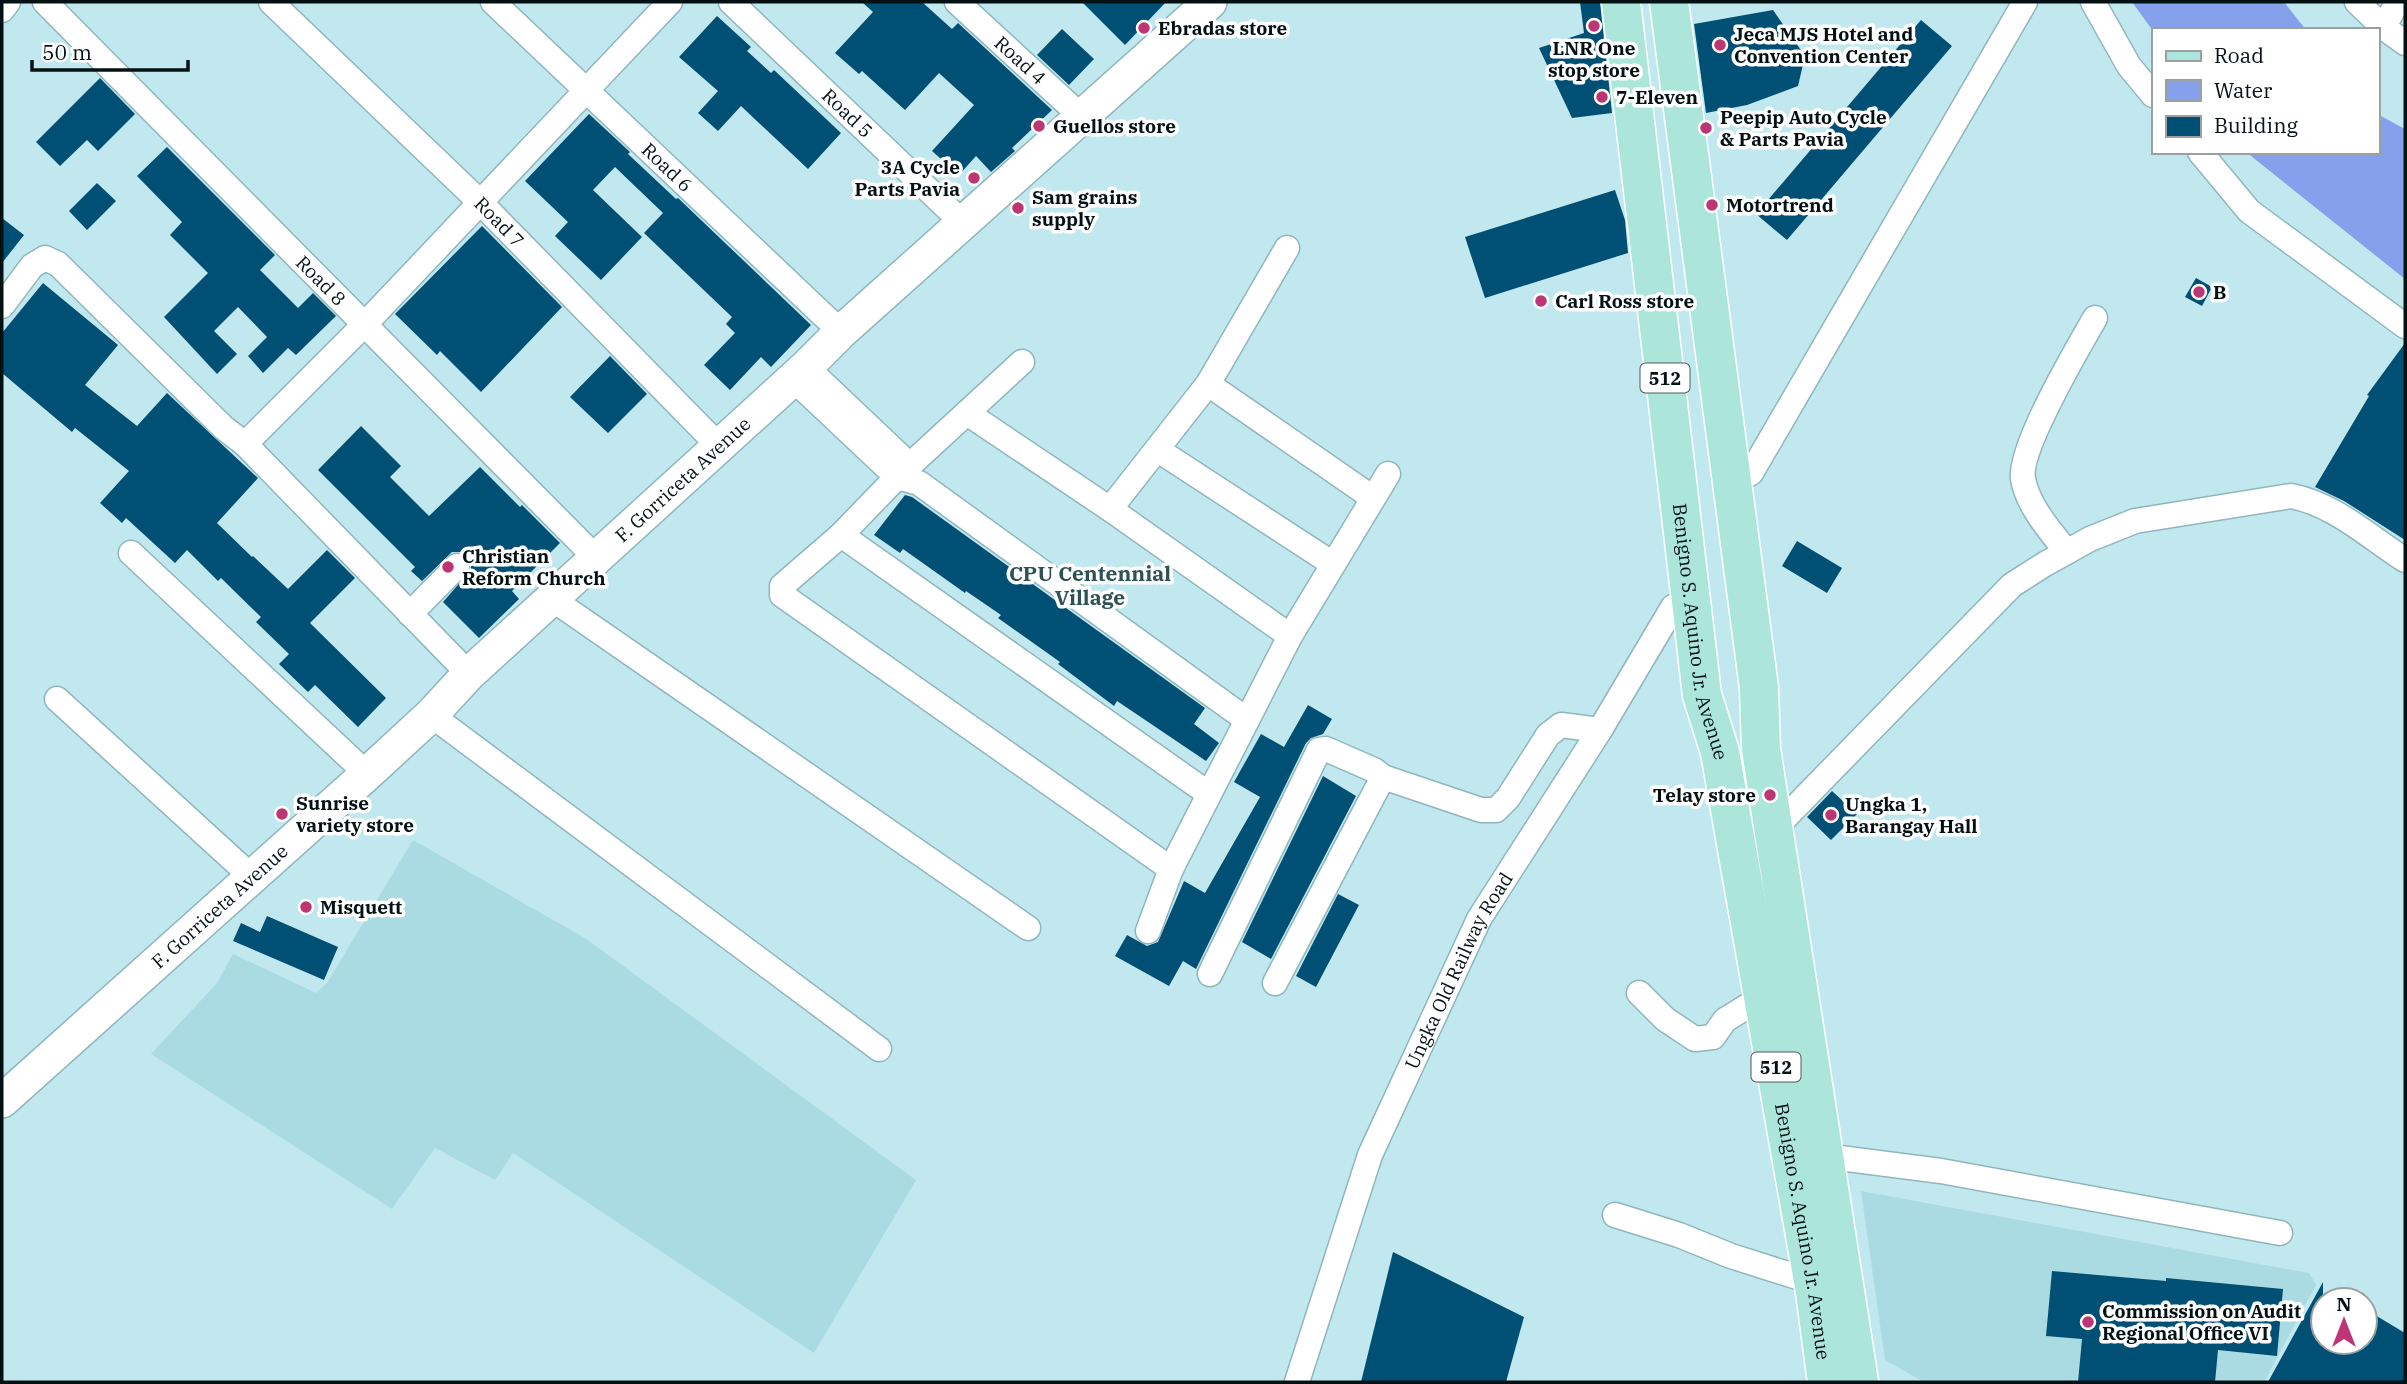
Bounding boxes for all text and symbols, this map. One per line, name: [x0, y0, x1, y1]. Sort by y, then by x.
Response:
place label: Ebradas store: [1158, 16, 1288, 40]
marker: LNR One stop store: [1586, 18, 1602, 34]
marker: Ebradas store: [1136, 20, 1152, 36]
place label: Jeca MJS Hotel and Convention Center: [1734, 22, 1913, 68]
scale bar: [32, 28, 187, 72]
legend: [2152, 28, 2379, 154]
street label: Road 4: [990, 31, 1051, 90]
place label: LNR One stop store: [1548, 36, 1640, 82]
marker: Jeca MJS Hotel and Convention Center: [1712, 37, 1728, 53]
text: 50 m: [42, 38, 92, 66]
text: Road: [2214, 41, 2264, 69]
text: Water: [2214, 76, 2273, 104]
street label: Road 5: [817, 83, 878, 143]
place label: 7-Eleven: [1616, 85, 1698, 109]
marker: 7-Eleven: [1594, 89, 1610, 105]
place label: Peepip Auto Cycle & Parts Pavia: [1720, 105, 1887, 151]
text: Building: [2214, 111, 2299, 139]
place label: Guellos store: [1053, 114, 1176, 138]
marker: Guellos store: [1031, 118, 1047, 134]
marker: Peepip Auto Cycle & Parts Pavia: [1698, 120, 1714, 136]
street label: Road 6: [637, 137, 698, 197]
place label: 3A Cycle Parts Pavia: [855, 155, 960, 201]
marker: 3A Cycle Parts Pavia: [966, 170, 982, 186]
place label: Sam grains supply: [1032, 185, 1138, 231]
street label: Road 7: [469, 192, 529, 252]
place label: Motortrend: [1726, 193, 1834, 217]
marker: Motortrend: [1704, 197, 1720, 213]
marker: Sam grains supply: [1010, 200, 1026, 216]
street label: Road 8: [291, 250, 351, 311]
place label: B: [2213, 280, 2226, 304]
marker: B: [2191, 284, 2207, 300]
place label: Carl Ross store: [1555, 289, 1694, 313]
marker: Carl Ross store: [1533, 293, 1549, 309]
road number: 512: [1640, 364, 1690, 392]
street label: F. Gorriceta Avenue: [610, 412, 755, 547]
street label: Benigno S. Aquino Jr. Avenue: [1668, 502, 1733, 762]
place label: Christian Reform Church: [462, 544, 606, 590]
marker: Christian Reform Church: [440, 559, 456, 575]
district label: CPU Centennial Village: [1009, 559, 1171, 611]
place label: Telay store: [1653, 783, 1756, 807]
marker: Telay store: [1762, 787, 1778, 803]
place label: Sunrise variety store: [296, 791, 414, 837]
place label: Ungka 1, Barangay Hall: [1845, 792, 1977, 838]
marker: Sunrise variety store: [274, 806, 290, 822]
marker: Ungka 1, Barangay Hall: [1823, 807, 1839, 823]
street label: F. Gorriceta Avenue: [146, 839, 293, 973]
street label: Ungka Old Railway Road: [1399, 868, 1518, 1073]
place label: Misquett: [320, 895, 402, 919]
marker: Misquett: [298, 899, 314, 915]
road number: 512: [1752, 1052, 1800, 1082]
street label: Benigno S. Aquino Jr. Avenue: [1770, 1101, 1836, 1361]
north arrow: [2309, 1286, 2379, 1356]
text: N: [2336, 1292, 2352, 1316]
place label: Commission on Audit Regional Office VI: [2102, 1299, 2301, 1345]
marker: Commission on Audit Regional Office VI: [2080, 1314, 2096, 1330]

